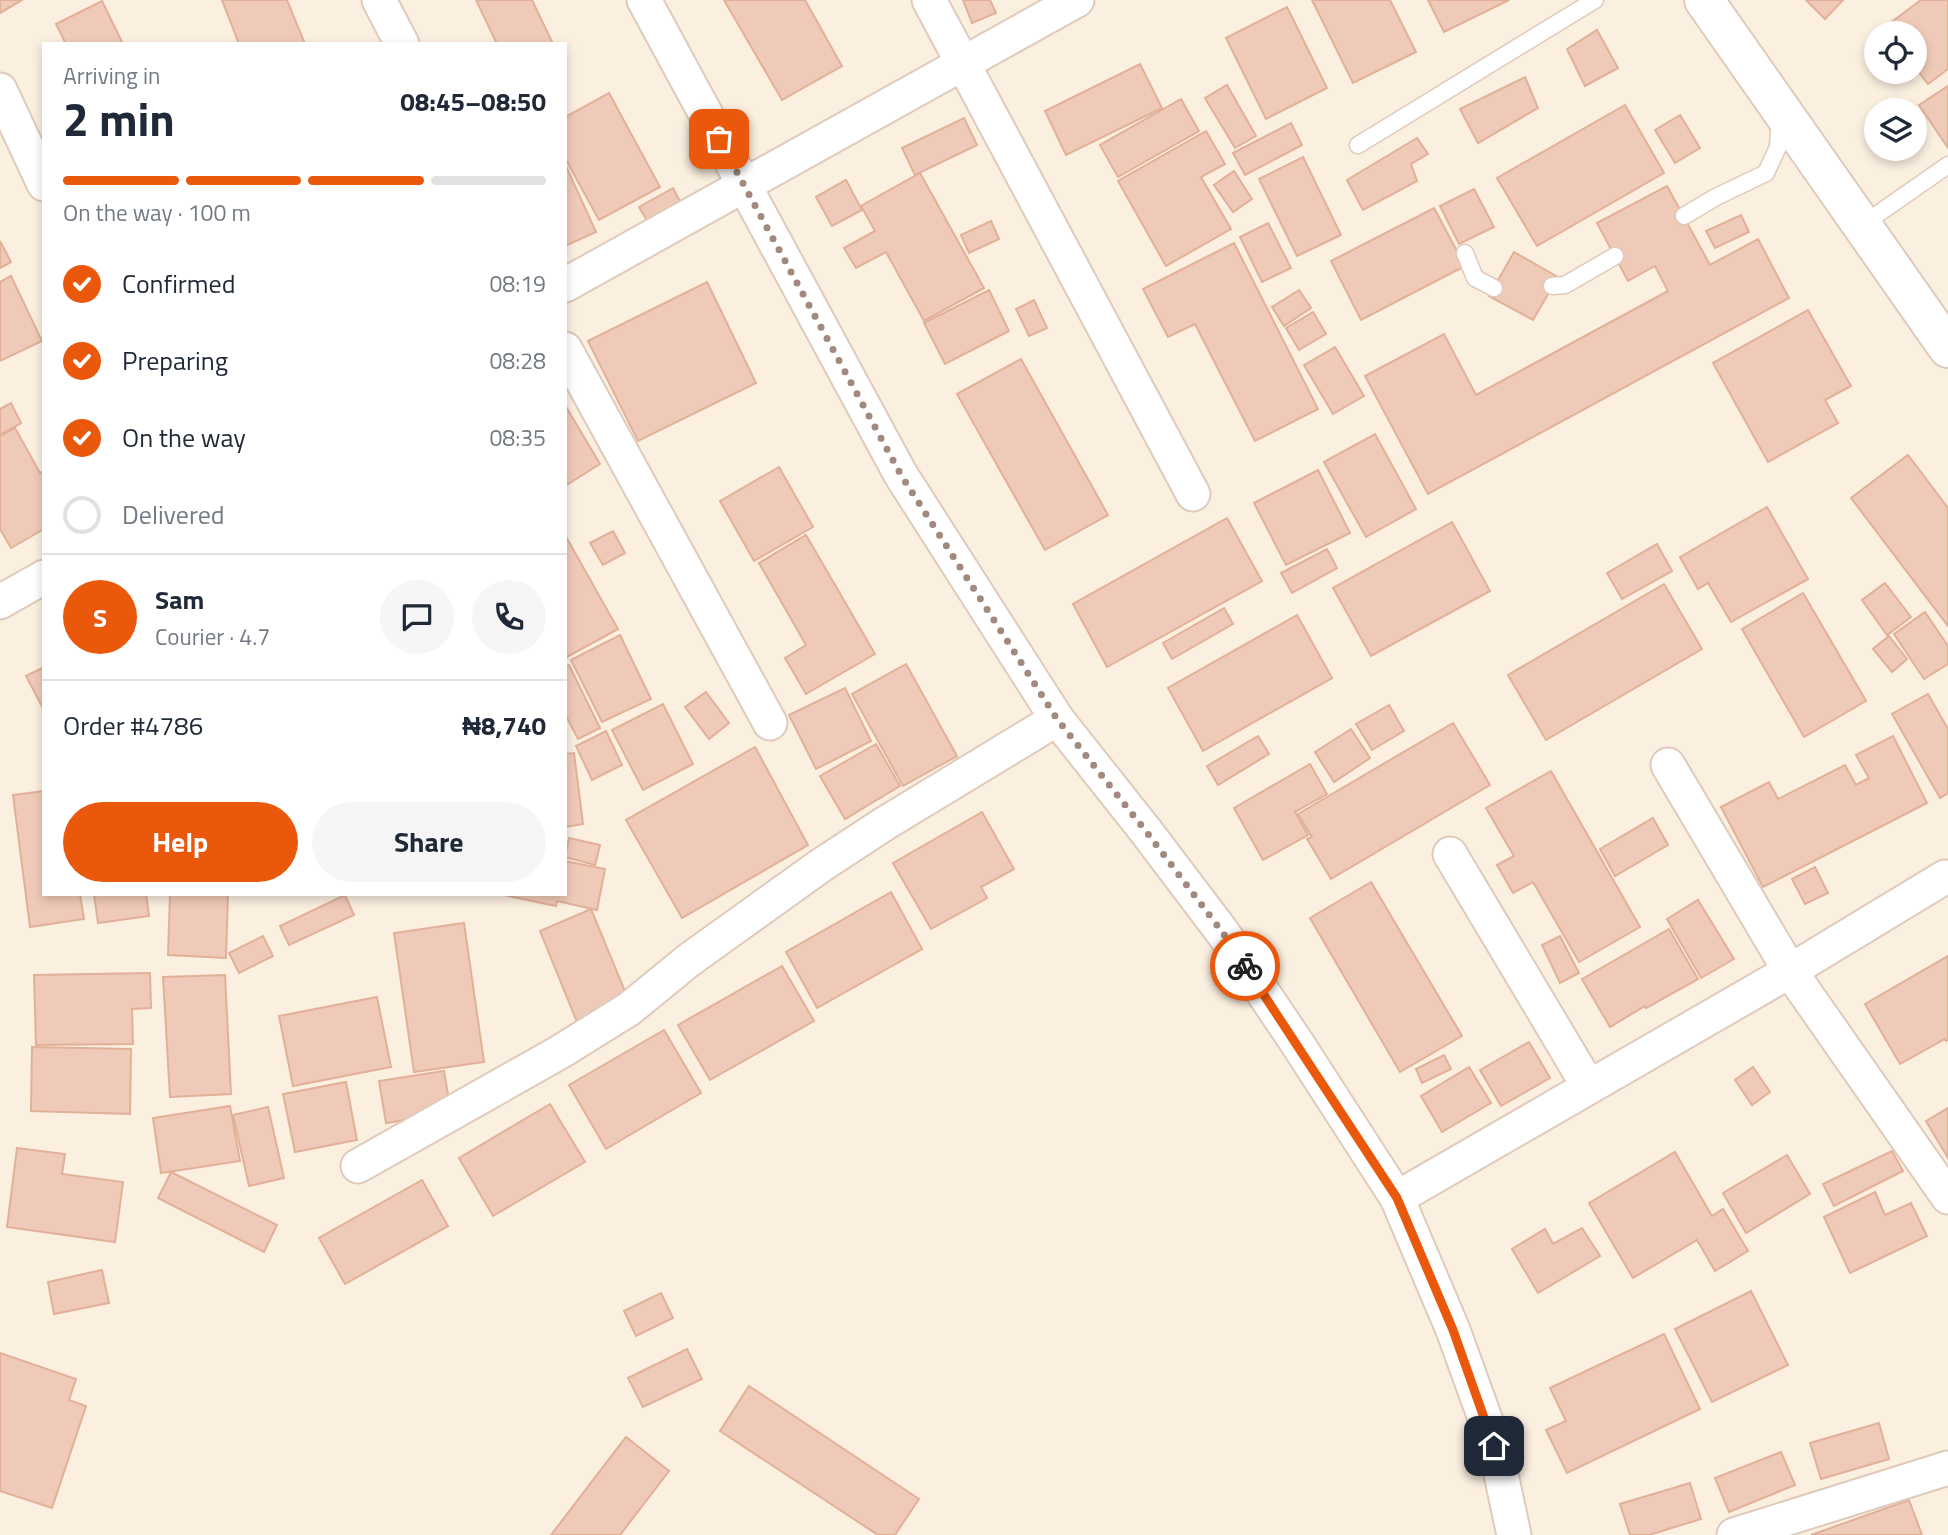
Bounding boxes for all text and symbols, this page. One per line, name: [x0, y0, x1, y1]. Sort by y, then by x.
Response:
map controls: [1864, 21, 1927, 161]
button: locate: [1864, 21, 1927, 84]
text: Arriving in: [63, 58, 160, 93]
text: 08:45–08:50: [400, 82, 546, 121]
text: 2 min: [63, 84, 175, 154]
button: layers: [1864, 98, 1927, 161]
pin: [689, 109, 749, 169]
icon: bag: [700, 120, 738, 158]
text: On the way · 100 m: [63, 195, 251, 230]
text: Confirmed: [122, 264, 236, 303]
icon: check: [63, 265, 101, 303]
text: 08:19: [489, 266, 546, 301]
text: Preparing: [122, 341, 228, 380]
icon: check: [63, 342, 101, 380]
text: 08:28: [489, 343, 546, 378]
text: On the way: [122, 418, 246, 457]
icon: check: [63, 419, 101, 457]
text: 08:35: [489, 420, 546, 455]
text: Delivered: [122, 495, 225, 534]
text: Sam: [155, 580, 204, 619]
button: chat: [380, 580, 454, 654]
button: phone: [472, 580, 546, 654]
text: S: [93, 598, 107, 637]
text: Courier · 4.7: [155, 619, 270, 654]
text: Order #4786: [63, 706, 203, 745]
text: ₦8,740: [462, 706, 546, 745]
button: Help: [63, 802, 298, 882]
button: Share: [312, 802, 546, 882]
courier: [1210, 931, 1280, 1001]
icon: bike: [1226, 947, 1264, 985]
pin: [1464, 1416, 1524, 1476]
icon: home: [1475, 1427, 1513, 1465]

